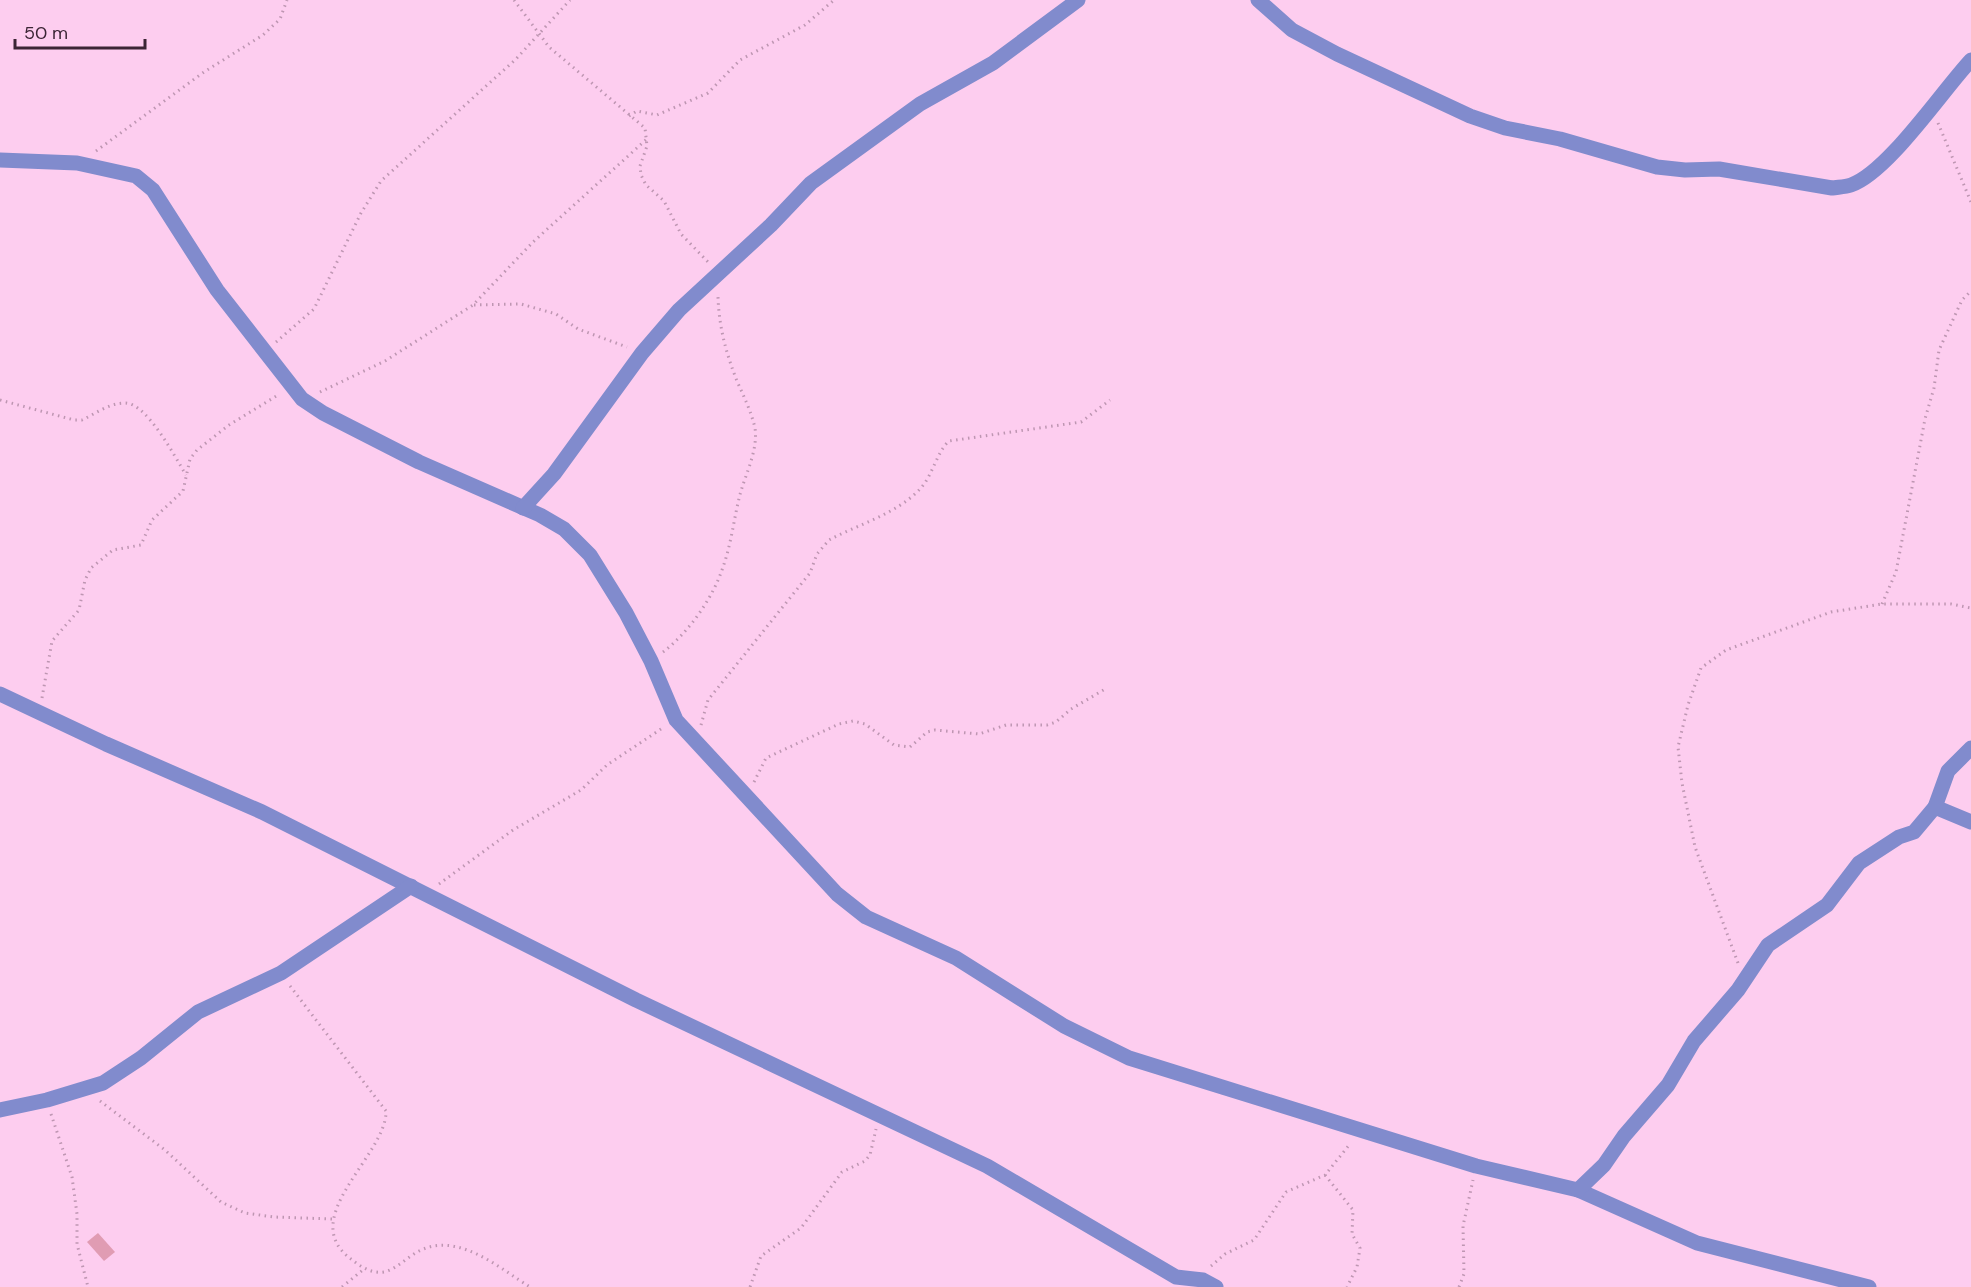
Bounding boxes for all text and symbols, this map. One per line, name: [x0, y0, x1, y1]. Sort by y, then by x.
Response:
scale bar: [15, 12, 146, 50]
text: 50 m: [24, 21, 68, 45]

